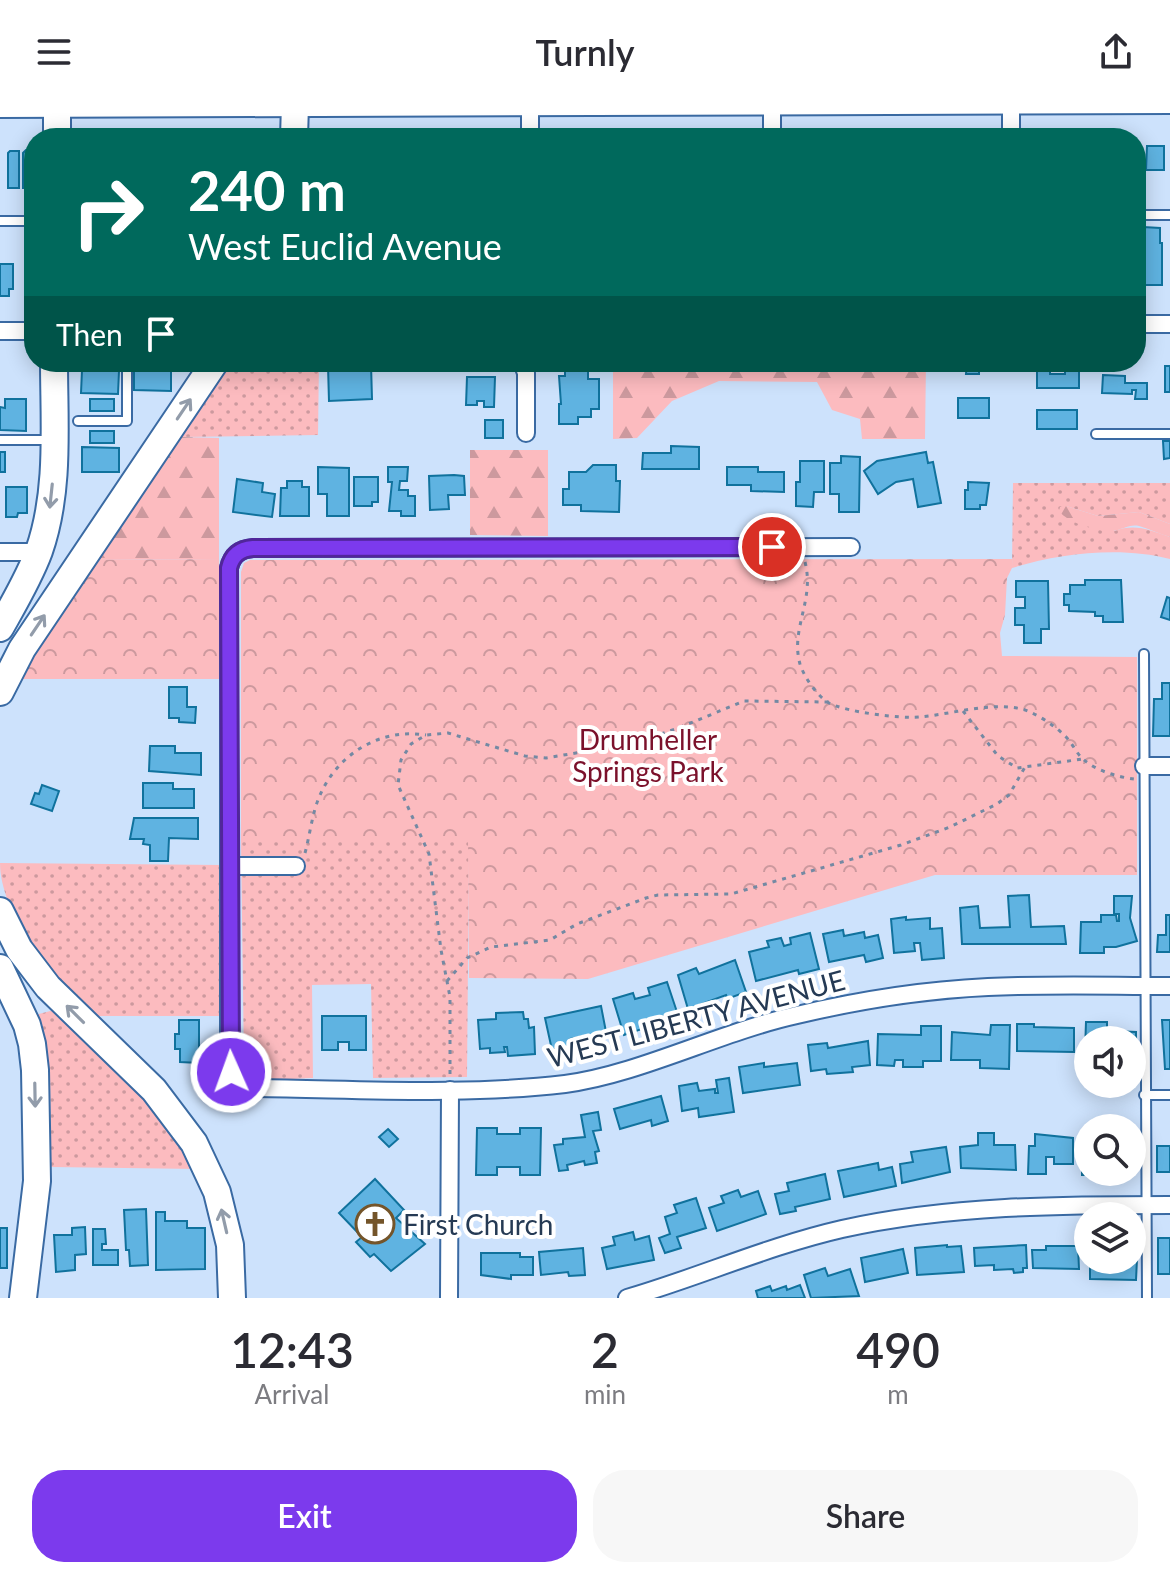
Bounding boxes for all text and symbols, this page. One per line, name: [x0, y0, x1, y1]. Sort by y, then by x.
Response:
icon: menu: [32, 30, 76, 74]
text: Turnly: [535, 30, 635, 74]
icon: share: [1094, 30, 1138, 74]
text: 240 m: [188, 156, 346, 223]
icon: right: [56, 160, 160, 264]
text: West Euclid Avenue: [188, 224, 502, 268]
icon: arrive: [139, 312, 183, 356]
text: Then: [56, 316, 123, 352]
one-way arrow: [176, 398, 192, 421]
one-way arrow: [43, 482, 58, 509]
pin: [738, 513, 806, 581]
icon: arrive: [750, 525, 794, 569]
one-way arrow: [30, 614, 47, 636]
park label: Drumheller Springs Park: [572, 722, 725, 788]
street label: WEST LIBERTY AVENUE: [544, 962, 848, 1074]
one-way arrow: [66, 1005, 85, 1024]
map controls: [1074, 1026, 1146, 1274]
button: sound: [1074, 1026, 1146, 1098]
position arrow: [189, 1030, 273, 1114]
one-way arrow: [27, 1081, 43, 1108]
button: search: [1074, 1114, 1146, 1186]
button: layers: [1074, 1202, 1146, 1274]
church icon: First Church: [354, 1203, 396, 1245]
place label: First Church: [403, 1207, 554, 1241]
one-way arrow: [216, 1208, 231, 1234]
text: 12:43: [230, 1321, 354, 1378]
text: 2: [591, 1321, 619, 1378]
text: 490: [856, 1321, 940, 1378]
text: Arrival: [255, 1378, 329, 1410]
text: min: [584, 1378, 626, 1410]
text: m: [887, 1378, 909, 1410]
button: Exit: [32, 1470, 577, 1562]
button: Share: [593, 1470, 1138, 1562]

